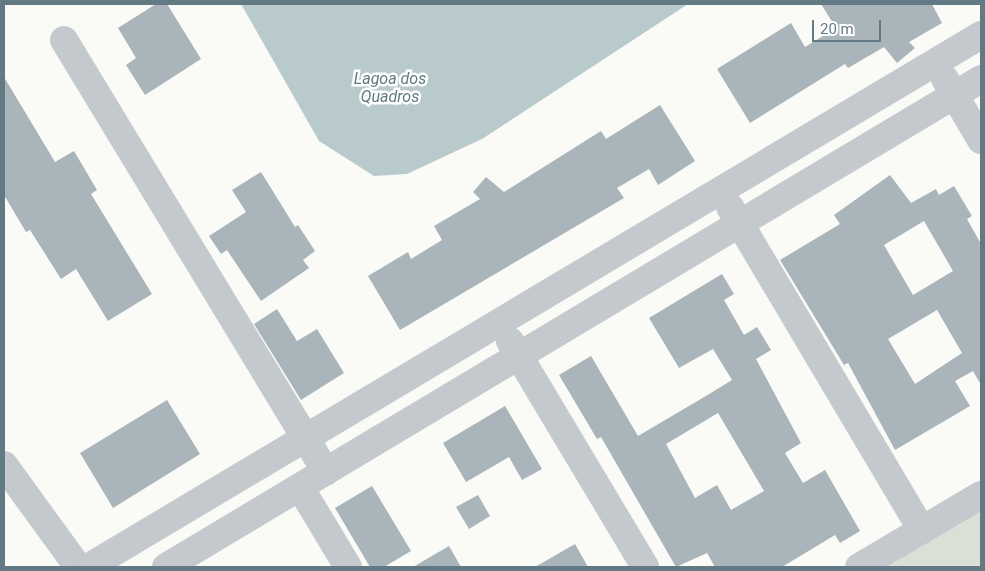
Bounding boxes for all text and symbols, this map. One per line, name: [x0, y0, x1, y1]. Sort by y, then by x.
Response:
scale bar: [815, 10, 884, 42]
text: 20 m: [820, 20, 854, 38]
water label: Lagoa dos Quadros: [354, 69, 426, 107]

